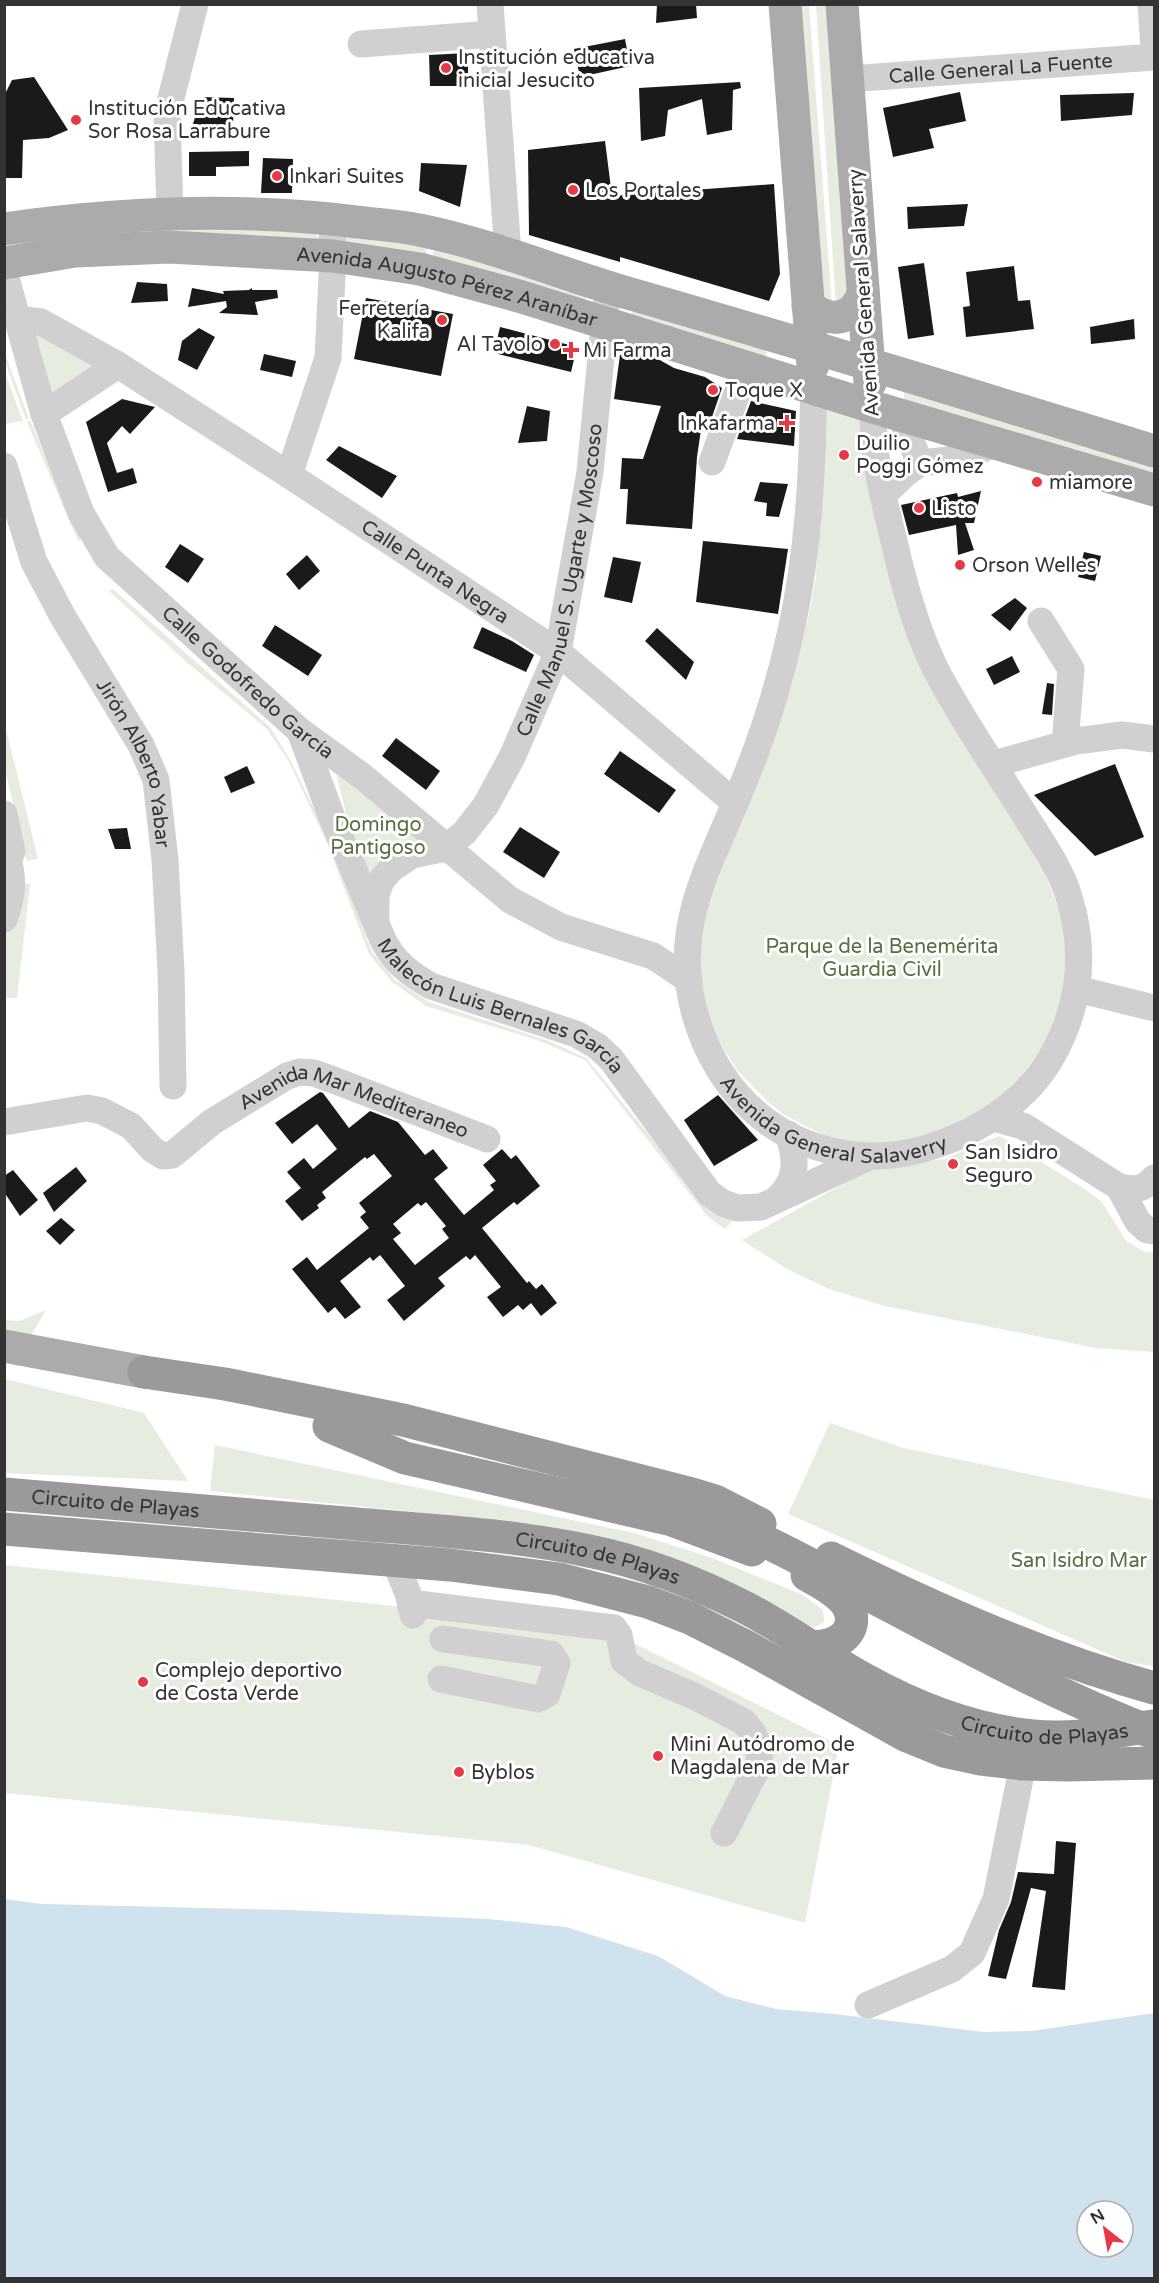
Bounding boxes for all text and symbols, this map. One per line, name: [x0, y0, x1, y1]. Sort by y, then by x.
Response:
place label: Institución educativa inicial Jesucito: [458, 46, 655, 93]
street label: Calle General La Fuente: [888, 49, 1113, 89]
marker: Institución educativa inicial Jesucito: [439, 61, 453, 75]
place label: Institución Educativa Sor Rosa Larrabure: [88, 97, 286, 144]
marker: Institución Educativa Sor Rosa Larrabure: [69, 113, 83, 127]
place label: Inkari Suites: [289, 165, 404, 189]
street label: Avenida General Salaverry: [843, 168, 885, 418]
marker: Inkari Suites: [270, 169, 284, 183]
place label: Los Portales: [585, 179, 701, 203]
marker: Los Portales: [566, 183, 580, 197]
street label: Avenida Augusto Pérez Araníbar: [295, 243, 600, 333]
place label: Ferretería Kalifa: [338, 297, 430, 344]
marker: Ferretería Kalifa: [435, 313, 449, 327]
place label: Al Tavolo: [457, 333, 543, 357]
marker: Al Tavolo: [548, 337, 562, 351]
place label: Mi Farma: [583, 339, 671, 363]
marker: Mi Farma: [564, 343, 578, 357]
place label: Toque X: [725, 379, 803, 403]
marker: Toque X: [706, 383, 720, 397]
place label: Inkafarma: [680, 412, 775, 436]
marker: Inkafarma: [780, 416, 794, 430]
street label: Calle Manuel S. Ugarte y Moscoso: [511, 422, 608, 741]
place label: Duilio Poggi Gómez: [856, 432, 984, 479]
marker: Duilio Poggi Gómez: [837, 448, 851, 462]
place label: miamore: [1049, 471, 1133, 495]
marker: miamore: [1030, 475, 1044, 489]
place label: Listo: [931, 497, 977, 521]
marker: Listo: [912, 501, 926, 515]
street label: Calle Punta Negra: [357, 515, 513, 629]
place label: Orson Welles: [972, 554, 1096, 578]
marker: Orson Welles: [953, 558, 967, 572]
street label: Calle Godofredo García: [157, 601, 338, 765]
street label: Jirón Alberto Yabar: [91, 675, 175, 849]
park label: Domingo Pantigoso: [330, 813, 426, 860]
street label: Malecón Luis Bernales García: [371, 934, 629, 1079]
park label: Parque de la Benemérita Guardia Civil: [765, 935, 999, 982]
street label: Avenida Mar Mediteraneo: [235, 1061, 472, 1144]
street label: Avenida General Salaverry: [714, 1071, 951, 1169]
place label: San Isidro Seguro: [965, 1141, 1058, 1188]
marker: San Isidro Seguro: [946, 1157, 960, 1171]
street label: Circuito de Playas: [30, 1485, 201, 1524]
street label: Circuito de Playas: [514, 1528, 683, 1590]
park label: San Isidro Mar: [1011, 1549, 1148, 1573]
place label: Complejo deportivo de Costa Verde: [155, 1659, 342, 1706]
marker: Complejo deportivo de Costa Verde: [136, 1675, 150, 1689]
street label: Circuito de Playas: [958, 1711, 1130, 1750]
place label: Mini Autódromo de Magdalena de Mar: [670, 1733, 855, 1780]
marker: Mini Autódromo de Magdalena de Mar: [651, 1749, 665, 1763]
place label: Byblos: [471, 1761, 535, 1785]
marker: Byblos: [452, 1765, 466, 1779]
north arrow: [1075, 2199, 1135, 2259]
text: N: [1087, 2205, 1108, 2229]

